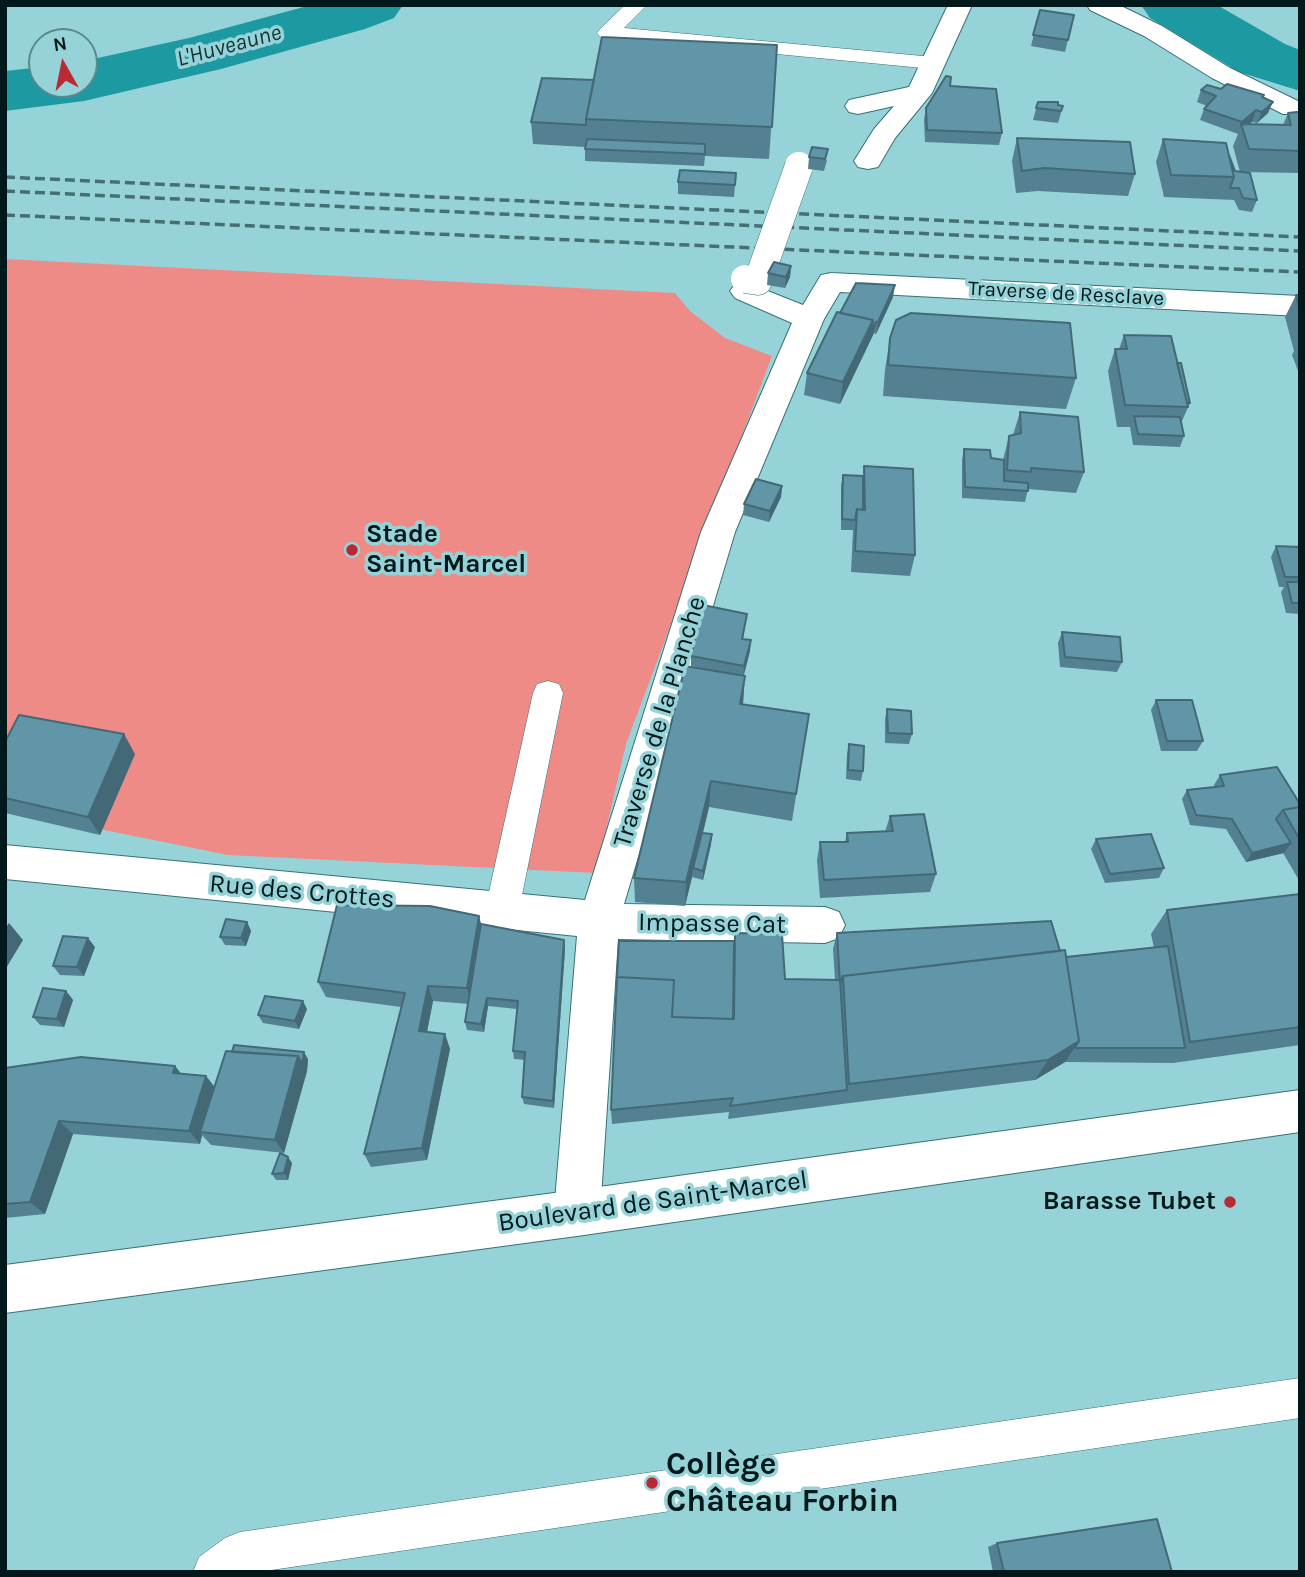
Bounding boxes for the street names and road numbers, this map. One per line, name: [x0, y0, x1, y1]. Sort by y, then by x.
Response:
street label: Traverse de Resclave: [967, 276, 1165, 312]
street label: Traverse de la Planche: [607, 593, 713, 851]
street label: Rue des Crottes: [208, 868, 396, 916]
street label: Impasse Cat: [638, 907, 786, 941]
street label: Boulevard de Saint-Marcel: [496, 1165, 810, 1239]

